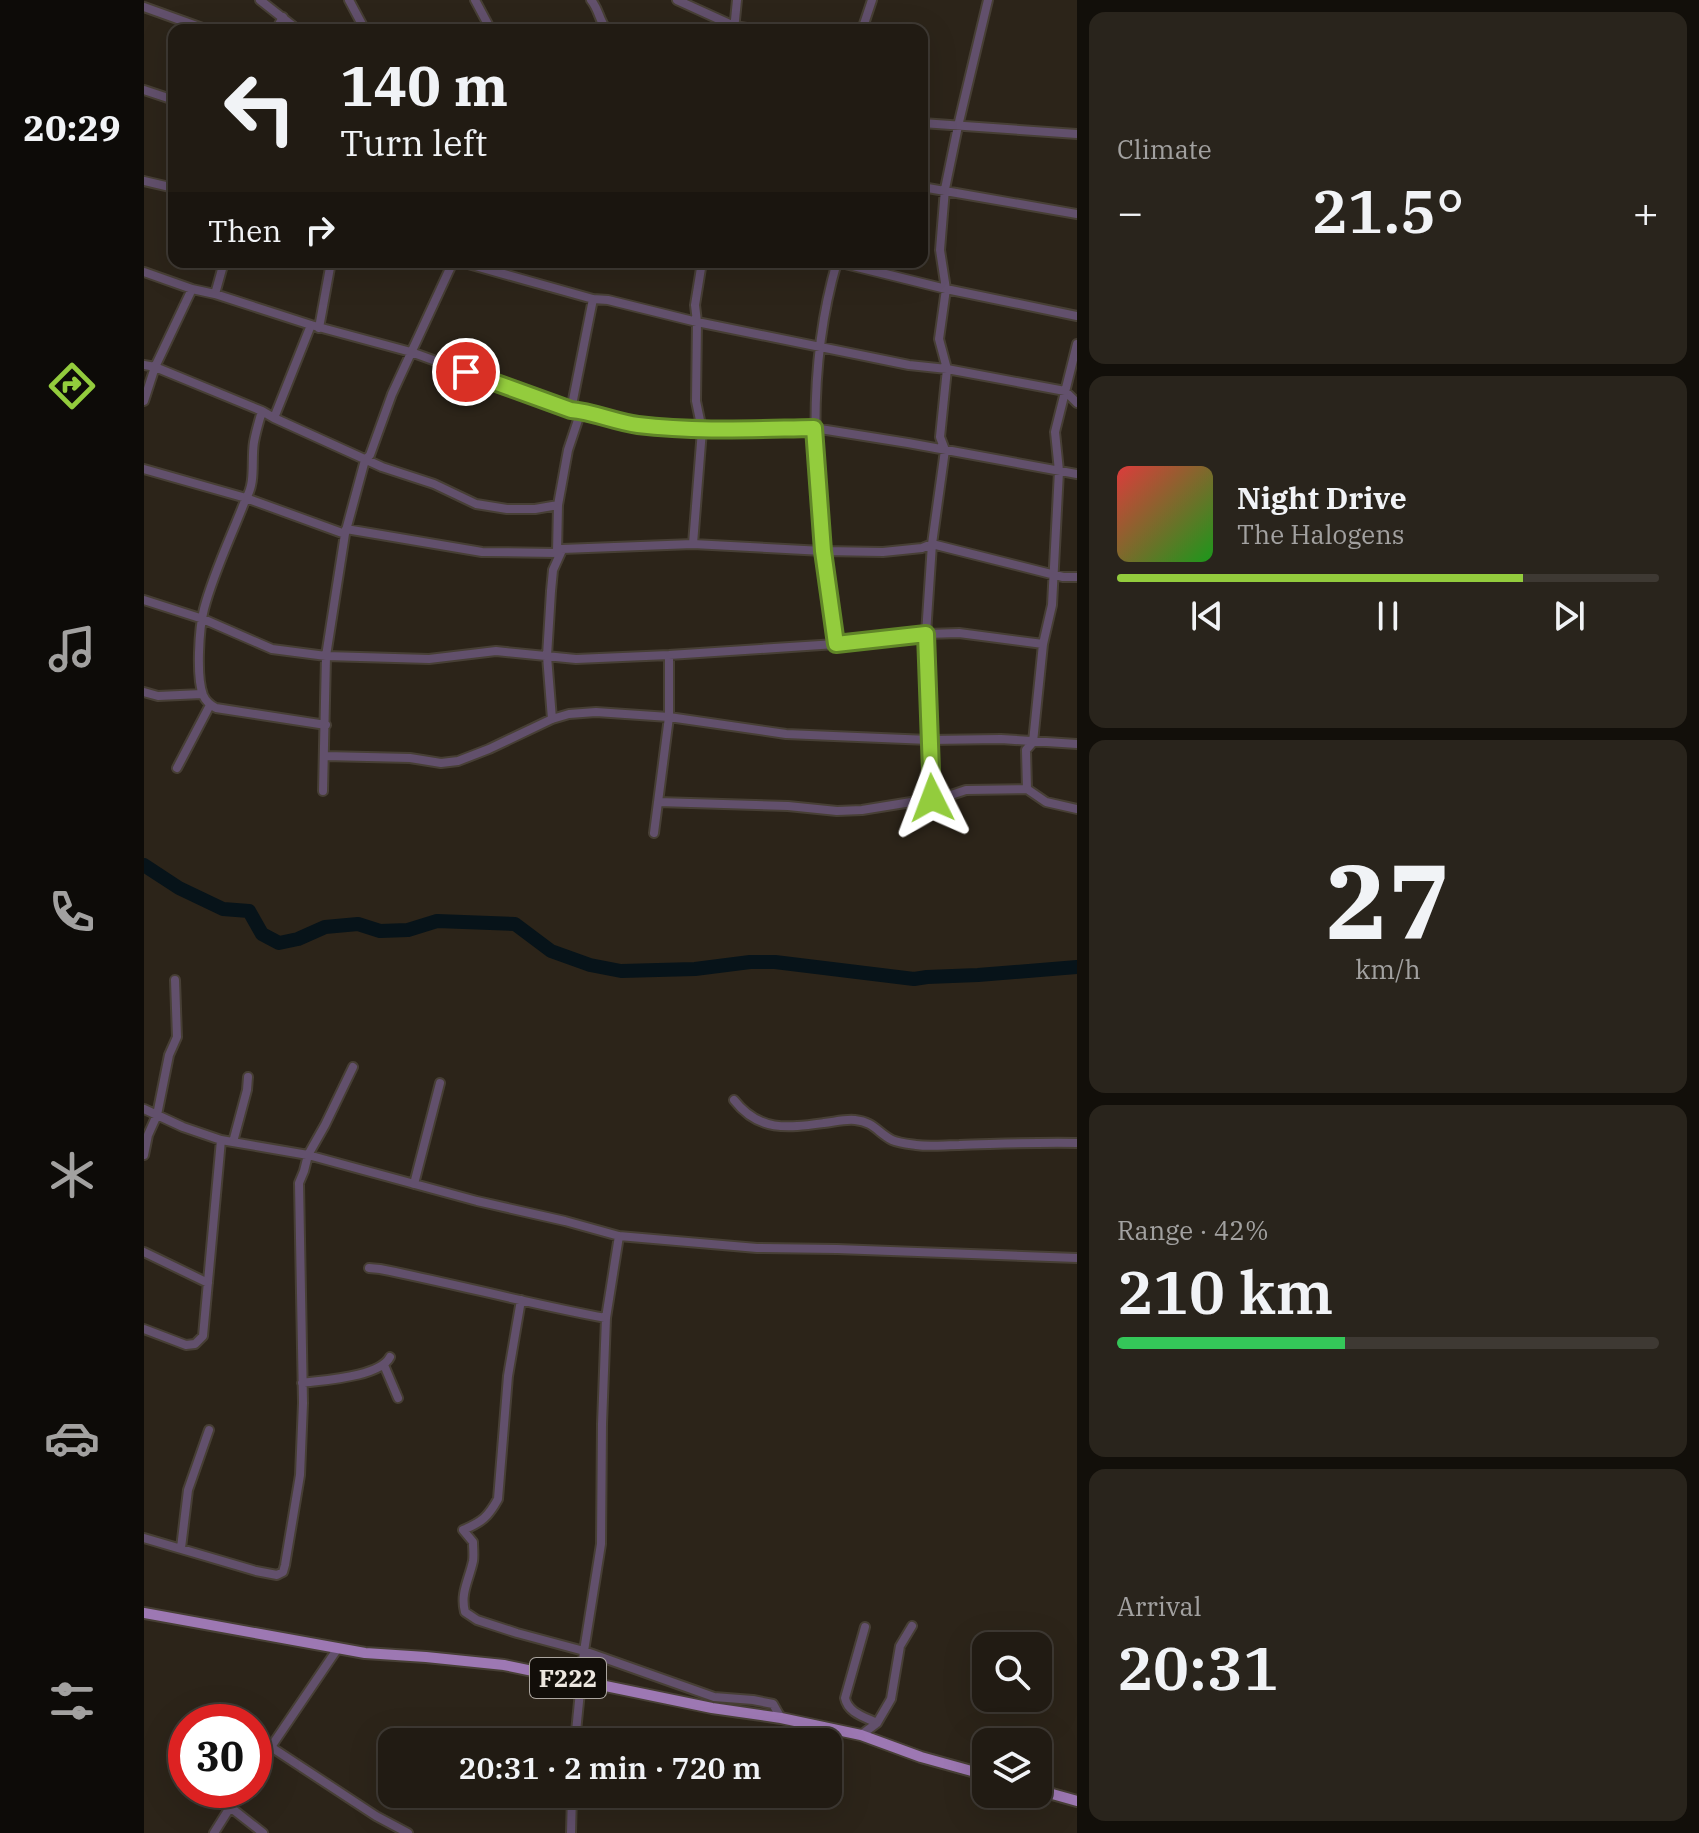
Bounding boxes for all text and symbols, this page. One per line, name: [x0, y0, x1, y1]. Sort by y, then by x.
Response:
text: 140 m: [340, 49, 508, 121]
icon: left: [208, 56, 312, 160]
text: 20:29: [23, 104, 121, 151]
text: Turn left: [340, 119, 487, 166]
text: Climate: [1117, 132, 1212, 166]
text: 21.5°: [1312, 171, 1464, 250]
text: −: [1117, 183, 1143, 240]
text: +: [1633, 183, 1659, 240]
icon: right: [298, 208, 342, 252]
text: Then: [208, 211, 282, 250]
pin: [432, 338, 500, 406]
icon: arrive: [444, 350, 488, 394]
icon: directions: [44, 358, 100, 414]
text: Night Drive: [1237, 478, 1407, 517]
text: The Halogens: [1237, 517, 1405, 551]
icon: previous: [1185, 594, 1229, 638]
icon: pause: [1366, 594, 1410, 638]
icon: next: [1547, 594, 1591, 638]
icon: music: [44, 621, 100, 677]
position arrow: [890, 756, 974, 840]
text: 27: [1326, 832, 1450, 968]
icon: phone: [44, 884, 100, 940]
text: km/h: [1355, 952, 1421, 986]
icon: climate: [44, 1147, 100, 1203]
text: Range · 42%: [1117, 1213, 1269, 1247]
text: 210 km: [1117, 1252, 1333, 1331]
icon: car: [44, 1410, 100, 1466]
text: Arrival: [1117, 1589, 1202, 1623]
text: 20:31: [1117, 1628, 1279, 1707]
map controls: [972, 1632, 1052, 1808]
button: search: [972, 1632, 1052, 1712]
road number: F222: [530, 1658, 606, 1698]
icon: filters: [44, 1673, 100, 1729]
speed limit sign: 30: [168, 1704, 272, 1808]
button: layers: [972, 1728, 1052, 1808]
text: 20:31 · 2 min · 720 m: [459, 1748, 761, 1787]

